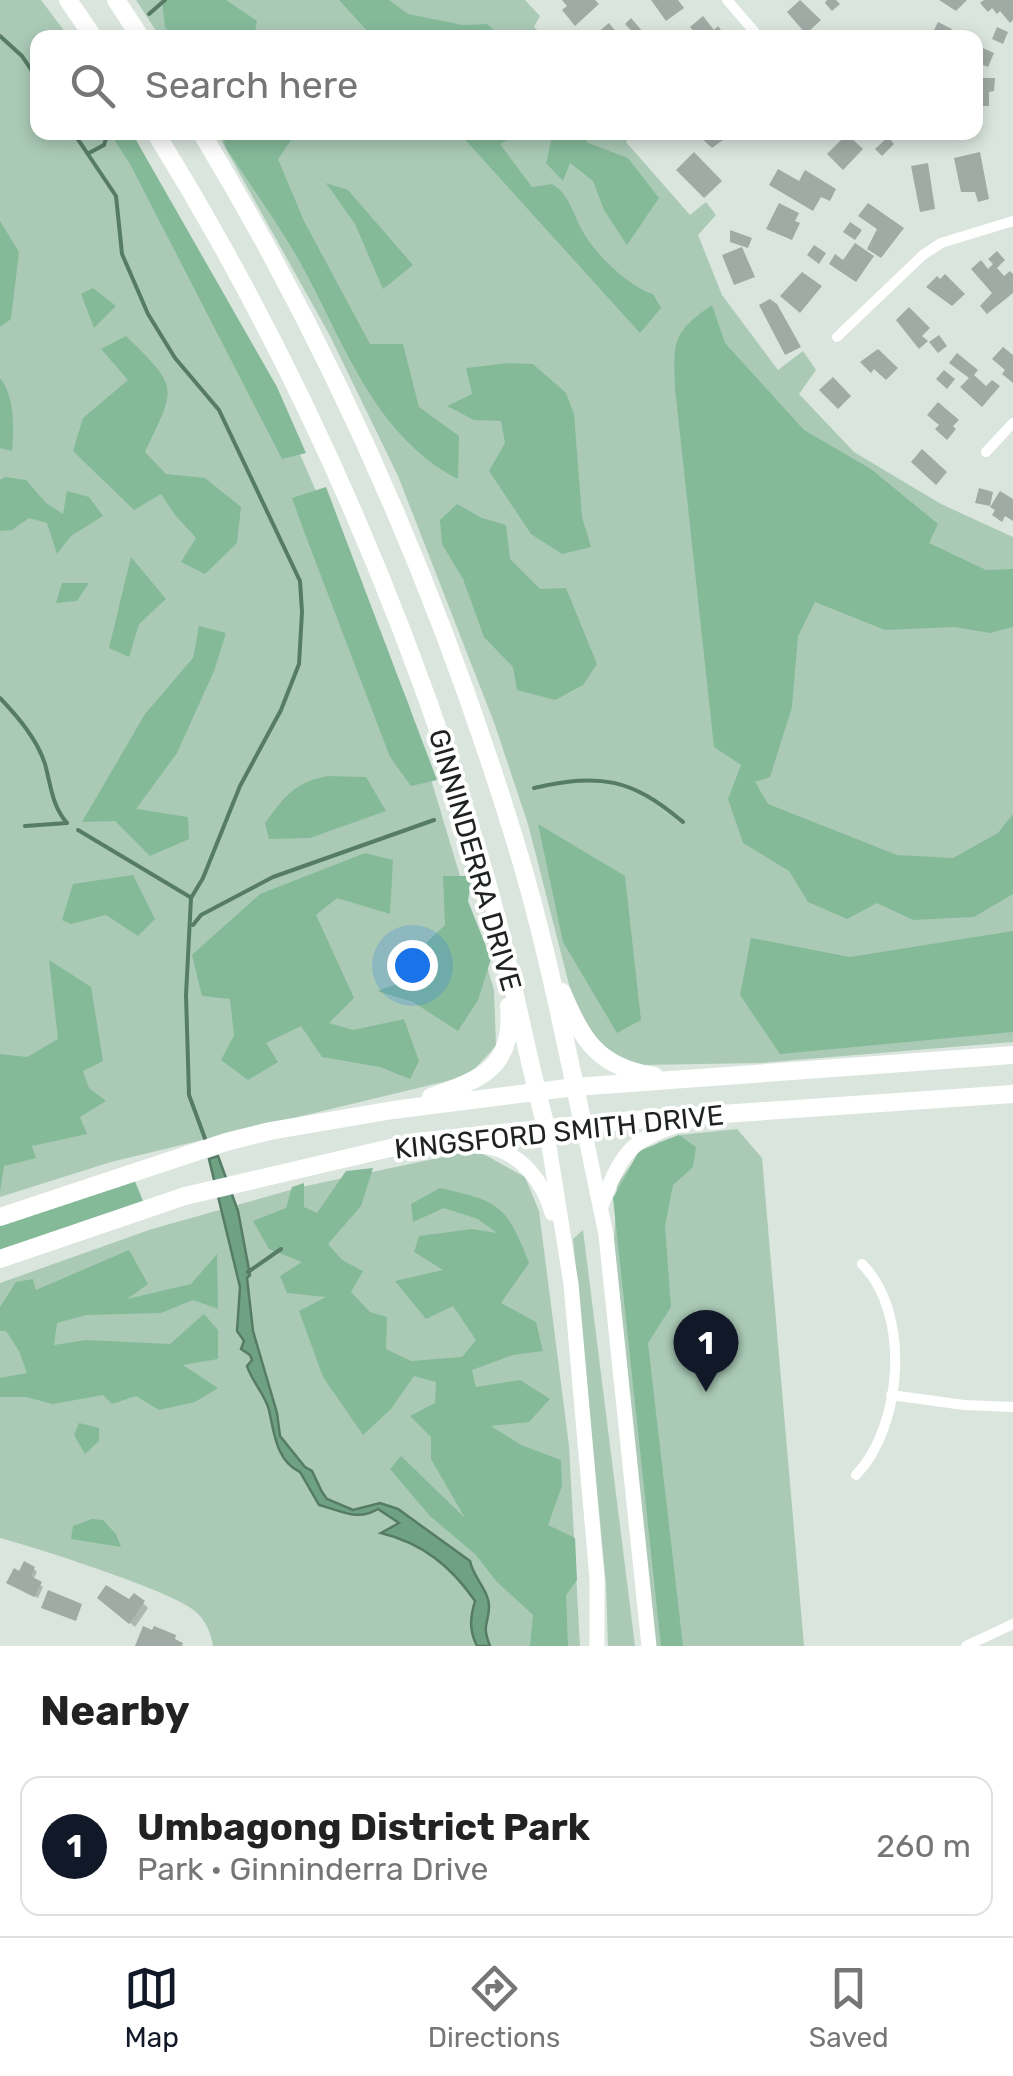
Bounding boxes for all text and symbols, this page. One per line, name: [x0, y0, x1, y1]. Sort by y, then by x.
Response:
search box: [30, 30, 983, 140]
icon: search: [65, 58, 120, 113]
text: Search here: [145, 62, 358, 108]
street label: GINNINDERRA DRIVE: [422, 725, 528, 995]
your location: [387, 940, 438, 991]
street label: KINGSFORD SMITH DRIVE: [393, 1098, 725, 1166]
pin: 1: [674, 1310, 738, 1392]
text: Nearby: [40, 1686, 190, 1736]
text: Umbagong District Park: [137, 1804, 590, 1850]
text: 1: [67, 1827, 82, 1865]
text: 260 m: [876, 1827, 971, 1865]
text: Park · Ginninderra Drive: [137, 1850, 488, 1888]
tab: Map: [124, 1961, 179, 2054]
tab: Directions: [428, 1961, 560, 2054]
tab: Saved: [809, 1961, 889, 2054]

